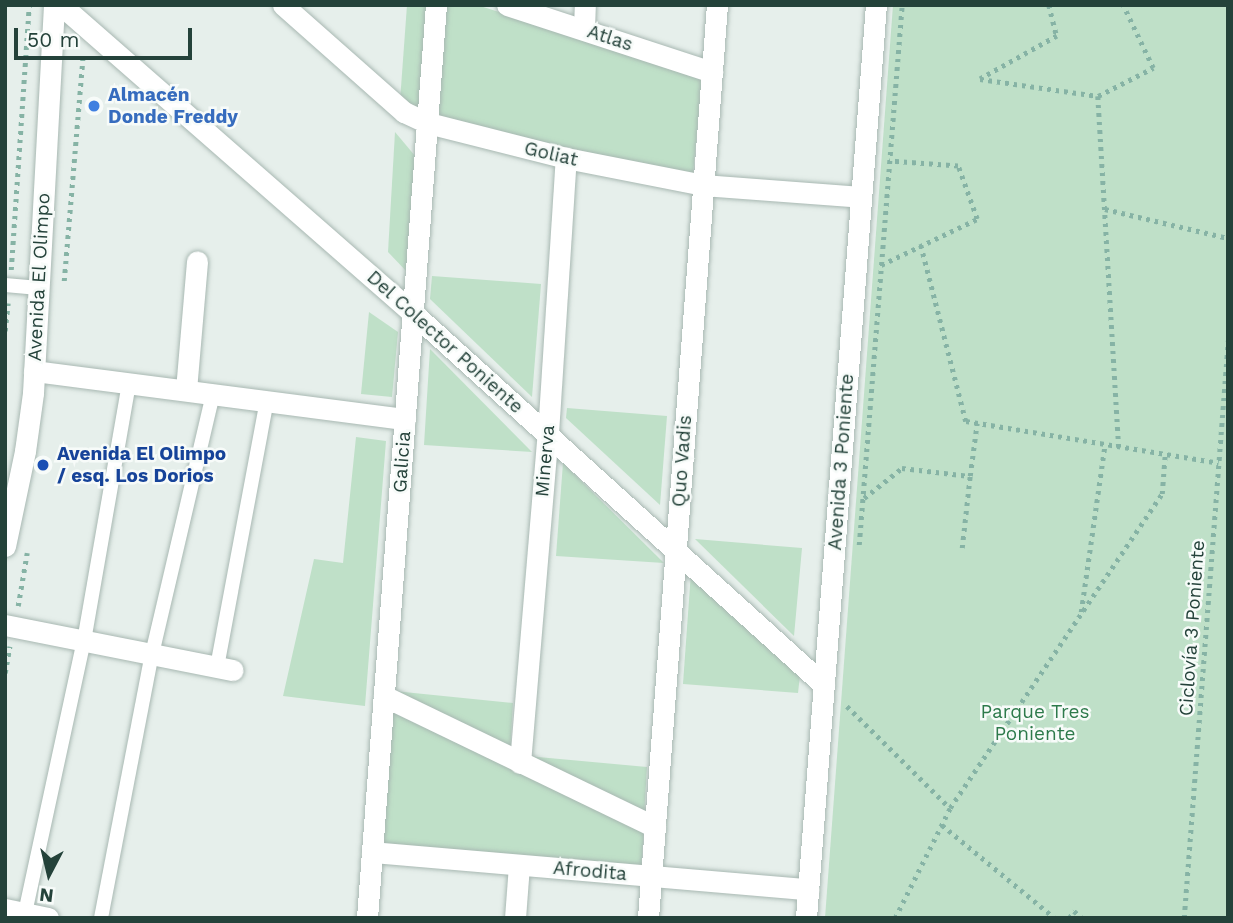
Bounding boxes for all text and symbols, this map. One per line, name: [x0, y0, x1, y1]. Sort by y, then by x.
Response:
scale bar: [18, 14, 196, 58]
street label: Atlas: [584, 20, 636, 56]
text: 50 m: [27, 27, 79, 52]
place label: Almacén Donde Freddy: [108, 84, 238, 128]
marker: Almacén Donde Freddy: [86, 98, 102, 114]
street label: Goliat: [522, 137, 580, 171]
street label: Avenida El Olimpo: [23, 192, 55, 362]
street label: Del Colector Poniente: [362, 265, 528, 419]
street label: Avenida 3 Poniente: [823, 373, 859, 551]
street label: Quo Vadis: [667, 414, 697, 508]
street label: Minerva: [530, 424, 560, 498]
street label: Galicia: [388, 430, 416, 494]
place label: Avenida El Olimpo / esq. Los Dorios: [57, 443, 227, 487]
marker: Avenida El Olimpo / esq. Los Dorios: [35, 457, 51, 473]
street label: Ciclovía 3 Poniente: [1174, 539, 1210, 717]
park label: Parque Tres Poniente: [980, 701, 1090, 745]
north arrow: [14, 839, 84, 909]
street label: Afrodita: [552, 856, 628, 886]
text: N: [38, 883, 55, 908]

